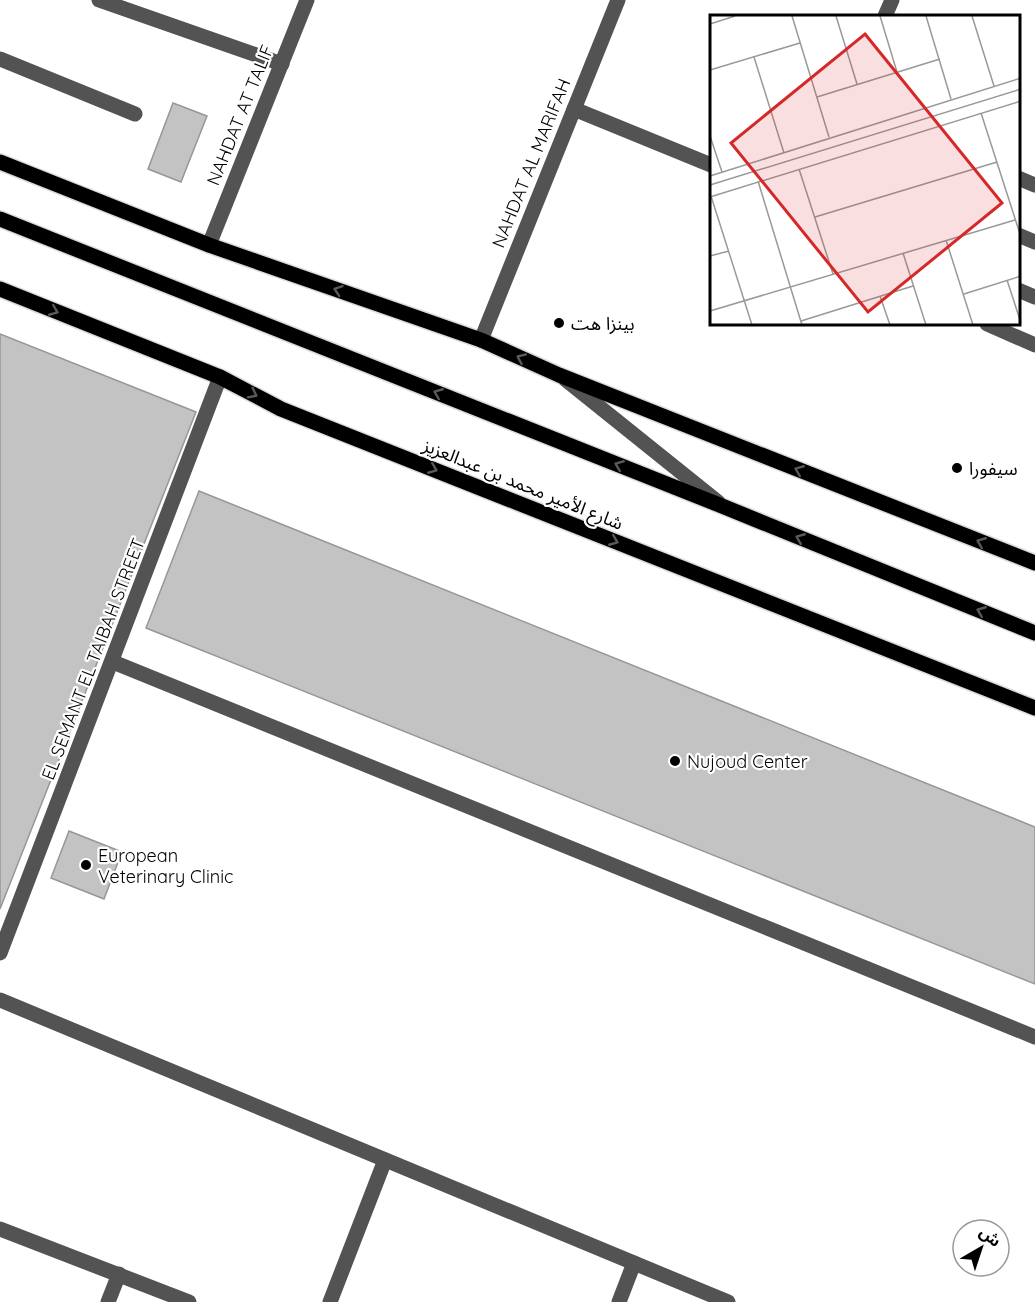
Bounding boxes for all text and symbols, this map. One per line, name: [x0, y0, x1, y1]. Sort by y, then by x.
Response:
inset map: [710, 15, 1020, 326]
street label: NAHDAT AT TALIF: [201, 41, 279, 189]
street label: NAHDAT AL MARIFAH: [487, 75, 575, 251]
one-way arrow: [333, 285, 344, 298]
one-way arrow: [48, 304, 59, 316]
place label: بينزا هت: [571, 312, 635, 335]
marker: بينزا هت: [552, 316, 566, 330]
one-way arrow: [516, 353, 527, 365]
one-way arrow: [247, 387, 258, 399]
one-way arrow: [433, 388, 444, 400]
street label: شارع الأمير محمد بن عبدالعزيز: [417, 433, 626, 538]
place label: سيفورا: [969, 457, 1018, 480]
one-way arrow: [615, 460, 626, 472]
marker: سيفورا: [950, 461, 964, 475]
one-way arrow: [427, 462, 438, 474]
one-way arrow: [795, 465, 806, 477]
one-way arrow: [795, 533, 806, 545]
one-way arrow: [608, 534, 619, 546]
street label: EL SEMANT EL TAIBAH STREET: [36, 535, 150, 783]
one-way arrow: [976, 537, 987, 549]
one-way arrow: [976, 606, 987, 618]
place label: Nujoud Center: [687, 750, 808, 773]
marker: Nujoud Center: [668, 754, 682, 768]
place label: European Veterinary Clinic: [98, 844, 233, 888]
marker: European Veterinary Clinic: [79, 858, 93, 872]
north arrow: [951, 1218, 1011, 1278]
text: ش: [976, 1222, 1005, 1251]

